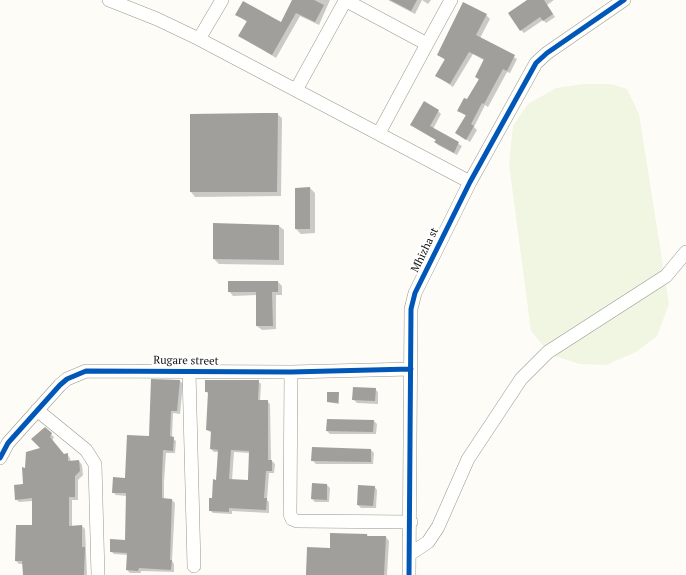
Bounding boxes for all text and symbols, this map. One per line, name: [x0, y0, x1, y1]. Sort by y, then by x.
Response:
street label: Mhizha st: [409, 225, 441, 275]
street label: Rugare street: [153, 354, 219, 368]

